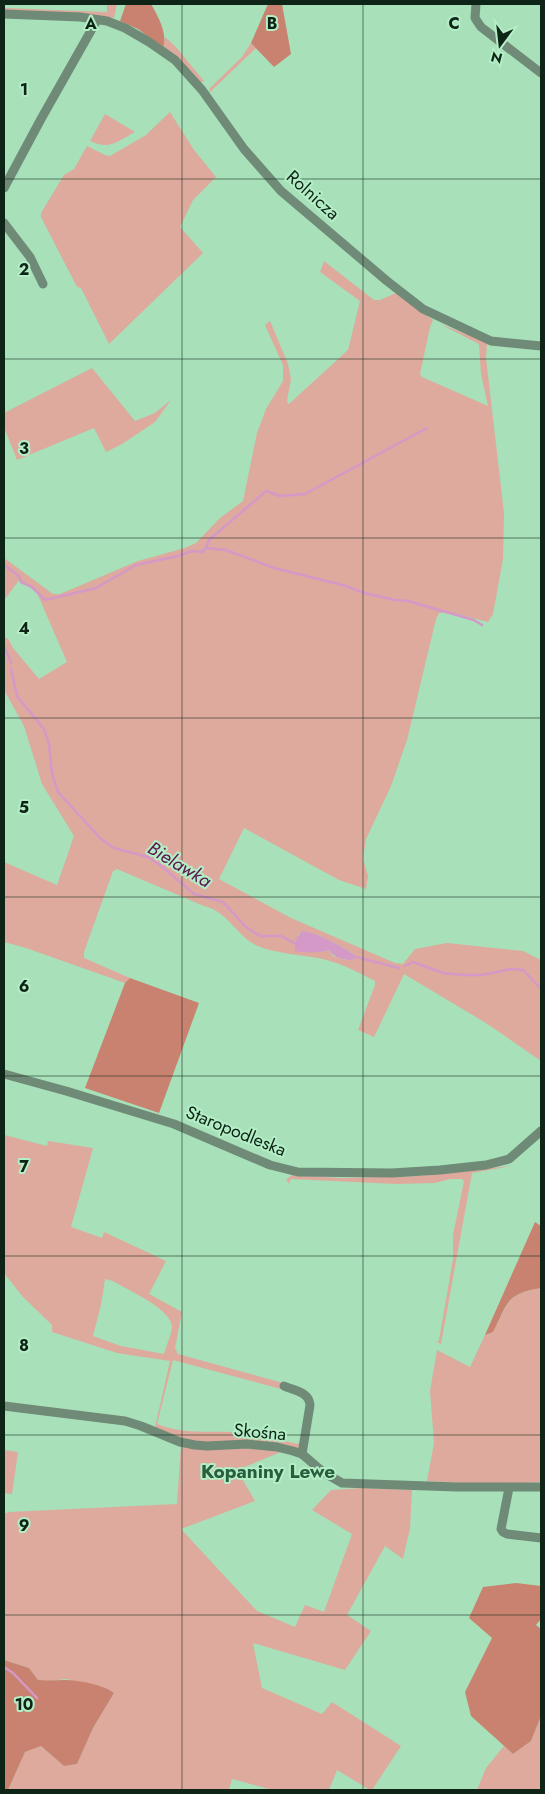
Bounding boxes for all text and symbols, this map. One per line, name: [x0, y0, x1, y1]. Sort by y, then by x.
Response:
text: A: [84, 12, 97, 35]
text: B: [267, 12, 277, 35]
text: C: [448, 12, 460, 35]
north arrow: [475, 20, 525, 70]
text: N: [489, 46, 505, 69]
text: 1: [20, 78, 28, 101]
street label: Rolnicza: [281, 164, 345, 226]
text: 2: [19, 258, 29, 281]
text: 3: [19, 437, 29, 460]
text: 4: [18, 617, 30, 640]
text: 5: [19, 796, 29, 819]
water label: Bielawka: [143, 835, 217, 894]
text: 6: [19, 975, 29, 998]
street label: Staropodleska: [182, 1099, 290, 1163]
text: 7: [19, 1155, 29, 1178]
text: 8: [19, 1334, 29, 1357]
street label: Skośna: [233, 1417, 287, 1447]
district label: Kopaniny Lewe: [201, 1458, 335, 1485]
text: 9: [19, 1514, 29, 1537]
text: 10: [15, 1693, 33, 1716]

